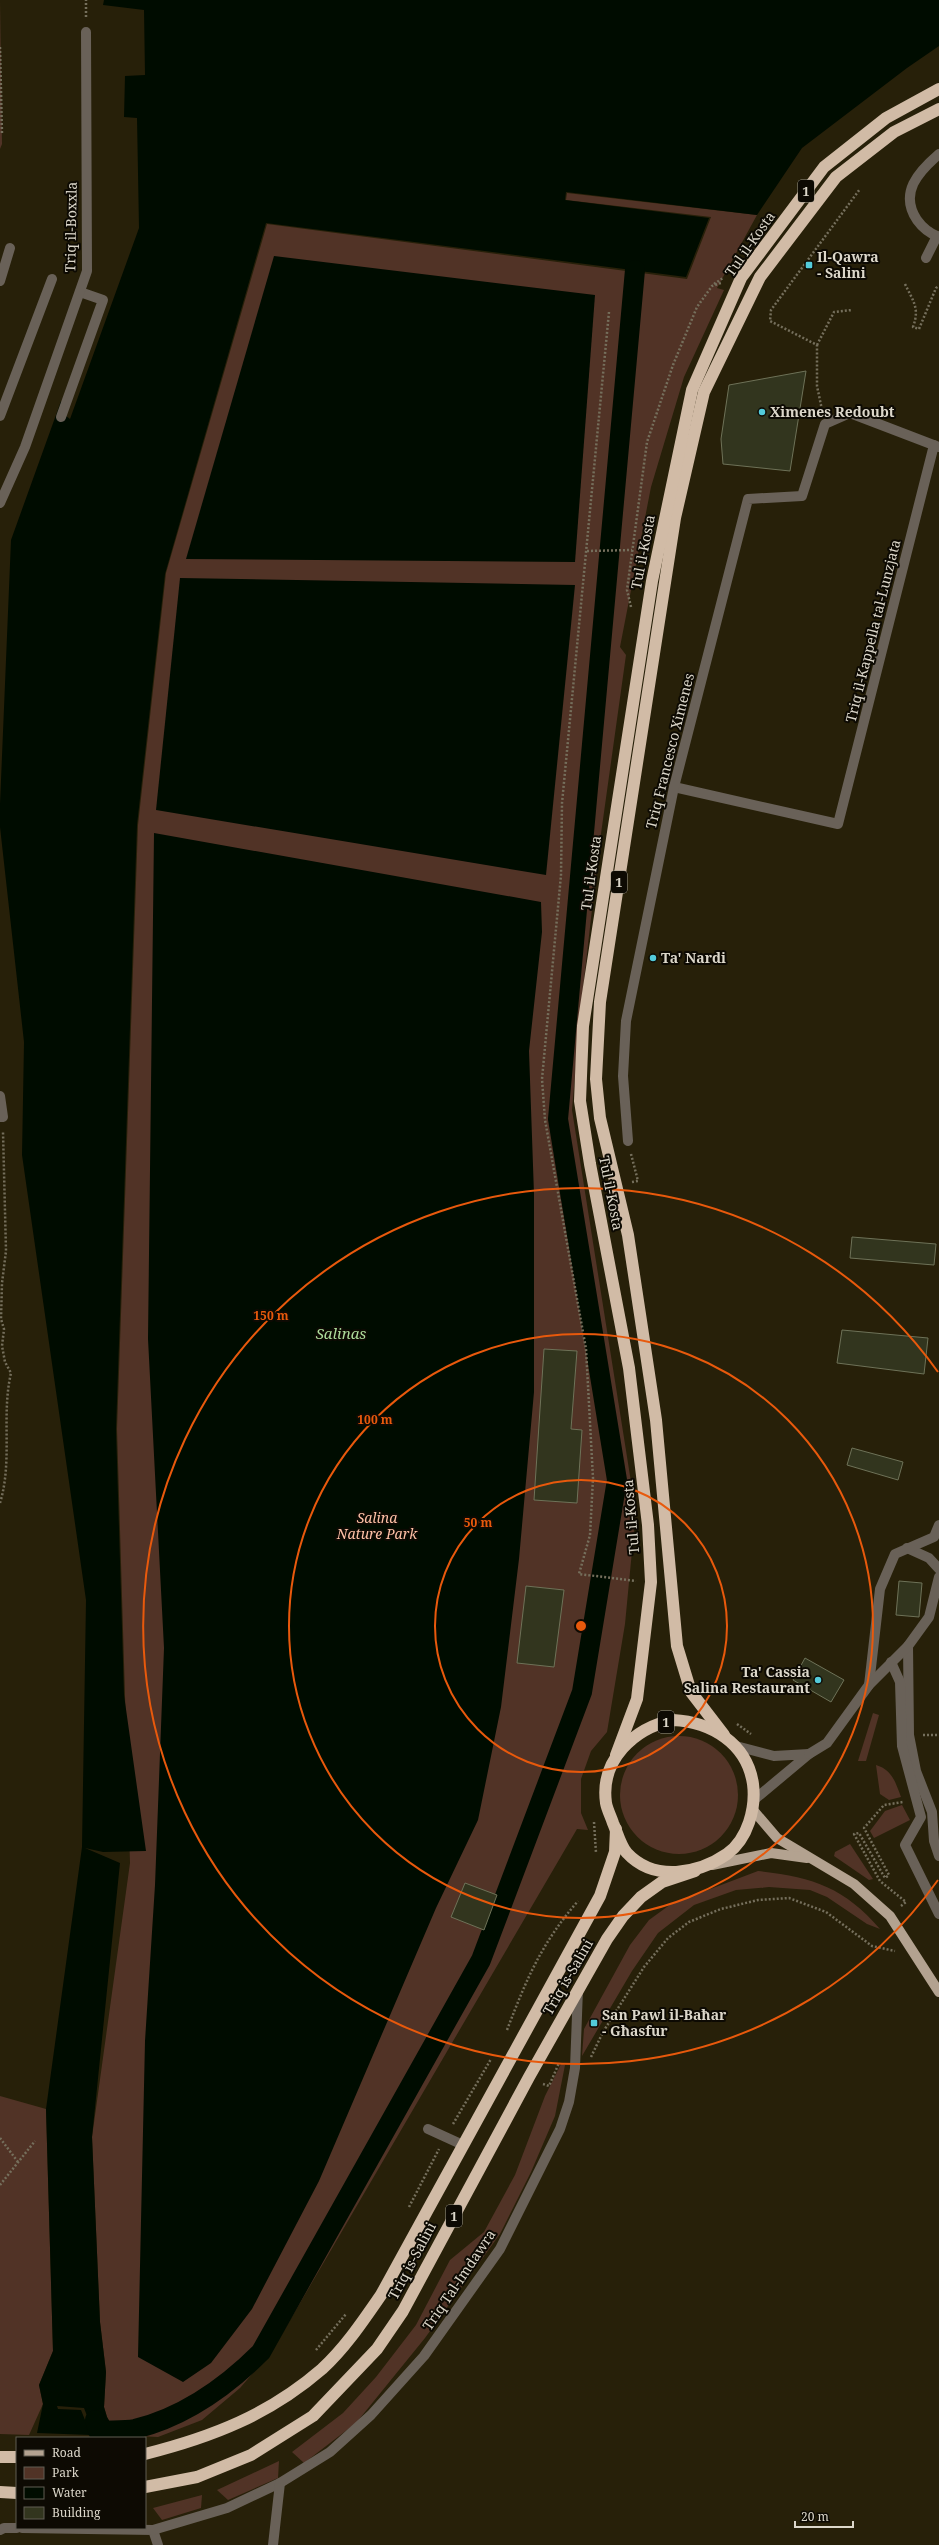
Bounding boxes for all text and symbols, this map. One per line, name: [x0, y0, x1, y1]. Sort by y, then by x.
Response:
road number: 1: [798, 180, 814, 202]
street label: Triq il-Boxxla: [60, 181, 81, 273]
street label: Tul il-Kosta: [720, 207, 779, 280]
place label: Il-Qawra - Salini: [817, 247, 879, 282]
marker: Il-Qawra - Salini: [804, 260, 814, 270]
place label: Ximenes Redoubt: [770, 402, 895, 421]
marker: Ximenes Redoubt: [757, 407, 767, 417]
street label: Tul il-Kosta: [626, 513, 659, 591]
street label: Triq il-Kappella tal-Lunzjata: [841, 537, 904, 724]
street label: Triq Francesco Ximenes: [641, 671, 698, 831]
street label: Tul il-Kosta: [576, 834, 605, 912]
road number: 1: [611, 871, 627, 893]
place label: Ta' Nardi: [661, 948, 726, 967]
marker: Ta' Nardi: [648, 953, 658, 963]
street label: Tul il-Kosta: [595, 1154, 628, 1232]
text: 150 m: [253, 1307, 289, 1324]
water label: Salinas: [316, 1323, 366, 1343]
text: 100 m: [357, 1411, 393, 1428]
street label: Tul il-Kosta: [618, 1479, 643, 1555]
park label: Salina Nature Park: [336, 1508, 418, 1543]
text: 50 m: [464, 1514, 492, 1531]
centre of rings: [574, 1619, 588, 1633]
place label: Ta' Cassia Salina Restaurant: [684, 1662, 810, 1697]
marker: Ta' Cassia Salina Restaurant: [813, 1675, 823, 1685]
road number: 1: [658, 1711, 674, 1733]
street label: Triq is-Salini: [538, 1935, 597, 2018]
place label: San Pawl il-Baħar - Għasfur: [602, 2005, 727, 2040]
marker: San Pawl il-Baħar - Għasfur: [589, 2018, 599, 2028]
road number: 1: [446, 2205, 462, 2227]
street label: Triq is-Salini: [383, 2218, 440, 2303]
street label: Triq Tal-Imdawra: [418, 2226, 499, 2334]
legend: [16, 2437, 146, 2529]
text: Road: [52, 2444, 82, 2461]
text: Park: [52, 2464, 80, 2481]
text: Water: [52, 2484, 87, 2501]
scale bar: [795, 2503, 853, 2529]
text: Building: [52, 2504, 101, 2521]
text: 20 m: [801, 2508, 829, 2525]

